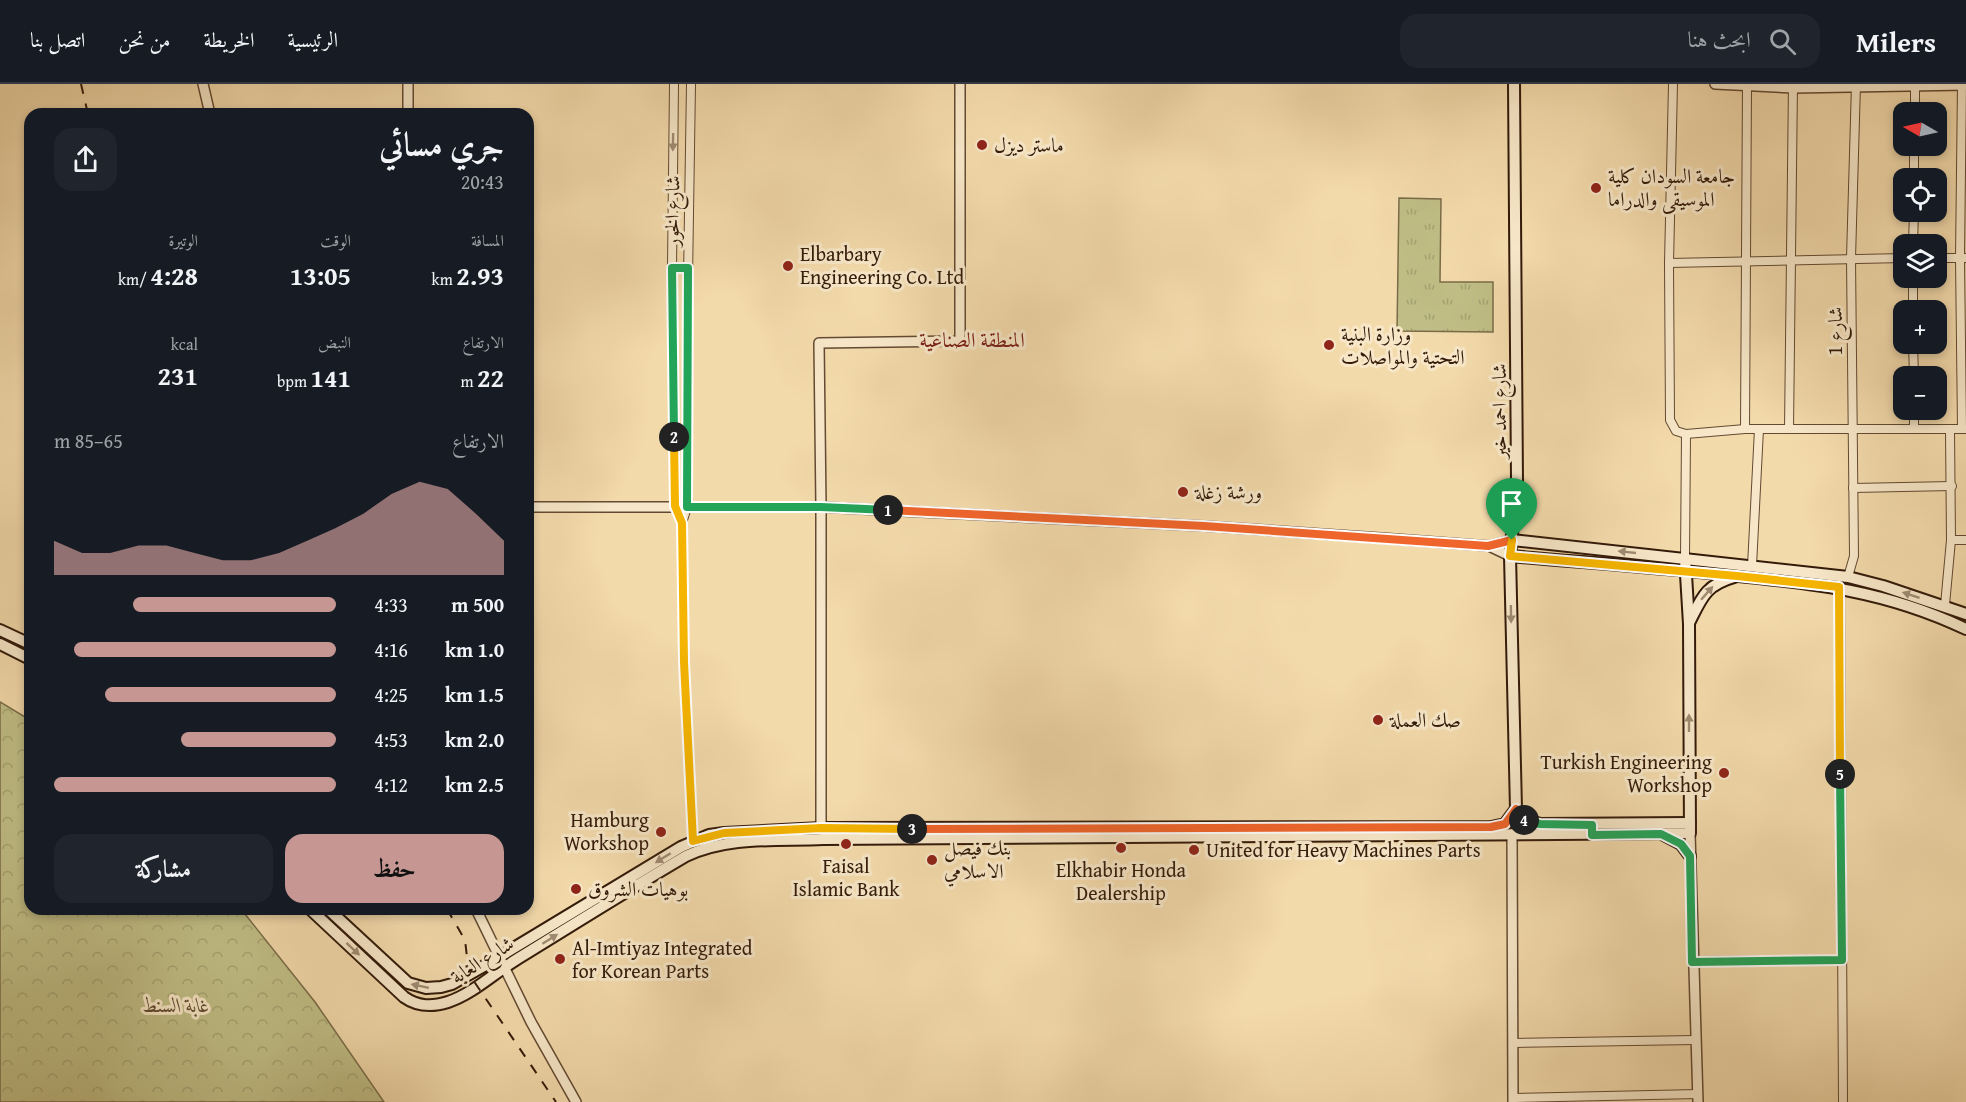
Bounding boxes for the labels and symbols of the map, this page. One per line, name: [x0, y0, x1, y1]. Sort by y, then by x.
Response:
north arrow: [1893, 102, 1947, 156]
place label: ماستر ديزل: [994, 130, 1064, 159]
one-way arrow: [668, 133, 678, 152]
marker: ماستر ديزل: [975, 138, 989, 152]
place label: جامعة السودان كلية الموسيقى والدراما: [1608, 161, 1735, 214]
street label: شارع الخور: [656, 175, 691, 249]
marker: جامعة السودان كلية الموسيقى والدراما: [1589, 181, 1603, 195]
place label: Elbarbary Engineering Co. Ltd: [800, 239, 964, 291]
marker: Elbarbary Engineering Co. Ltd: [781, 259, 795, 273]
street label: شارع 1: [1820, 307, 1853, 355]
place label: وزارة البنية التحتية والمواصلات: [1341, 319, 1465, 371]
district label: المنطقة الصناعية: [919, 324, 1025, 355]
marker: وزارة البنية التحتية والمواصلات: [1322, 338, 1336, 352]
street label: شارع احمد خير: [1484, 364, 1517, 461]
pin: 2: [659, 422, 689, 452]
place label: ورشة زغلة: [1194, 477, 1262, 506]
pin: [1486, 478, 1537, 540]
marker: ورشة زغلة: [1176, 485, 1190, 499]
pin: 1: [873, 495, 903, 525]
one-way arrow: [1617, 547, 1636, 557]
one-way arrow: [1700, 586, 1713, 601]
one-way arrow: [1902, 589, 1920, 599]
one-way arrow: [1506, 605, 1516, 624]
place label: صك العملة: [1389, 705, 1461, 734]
marker: صك العملة: [1371, 713, 1385, 727]
one-way arrow: [1684, 713, 1694, 732]
place label: Turkish Engineering Workshop: [1540, 747, 1712, 799]
pin: 5: [1825, 759, 1855, 789]
marker: Turkish Engineering Workshop: [1717, 766, 1731, 780]
place label: Hamburg Workshop: [564, 805, 649, 857]
pin: 4: [1509, 805, 1539, 835]
pin: 3: [897, 814, 927, 844]
marker: Hamburg Workshop: [654, 825, 668, 839]
place label: بنك فيصل الاسلامي: [944, 833, 1011, 887]
place label: United for Heavy Machines Parts: [1206, 835, 1481, 864]
marker: Faisal Islamic Bank: [839, 837, 853, 851]
marker: Elkhabir Honda Dealership: [1114, 841, 1128, 855]
marker: United for Heavy Machines Parts: [1187, 843, 1201, 857]
place label: Faisal Islamic Bank: [793, 851, 900, 903]
one-way arrow: [655, 852, 671, 863]
marker: بنك فيصل الاسلامي: [925, 853, 939, 867]
place label: Elkhabir Honda Dealership: [1056, 855, 1187, 907]
place label: بوهيات الشروق: [588, 874, 688, 903]
marker: بوهيات الشروق: [569, 882, 583, 896]
street label: شارع الغابة: [444, 929, 521, 994]
place label: Al-Imtiyaz Integrated for Korean Parts: [572, 933, 753, 985]
one-way arrow: [542, 934, 558, 945]
one-way arrow: [345, 942, 360, 956]
marker: Al-Imtiyaz Integrated for Korean Parts: [553, 952, 567, 966]
one-way arrow: [410, 981, 429, 990]
park label: غابة السنط: [143, 990, 209, 1019]

